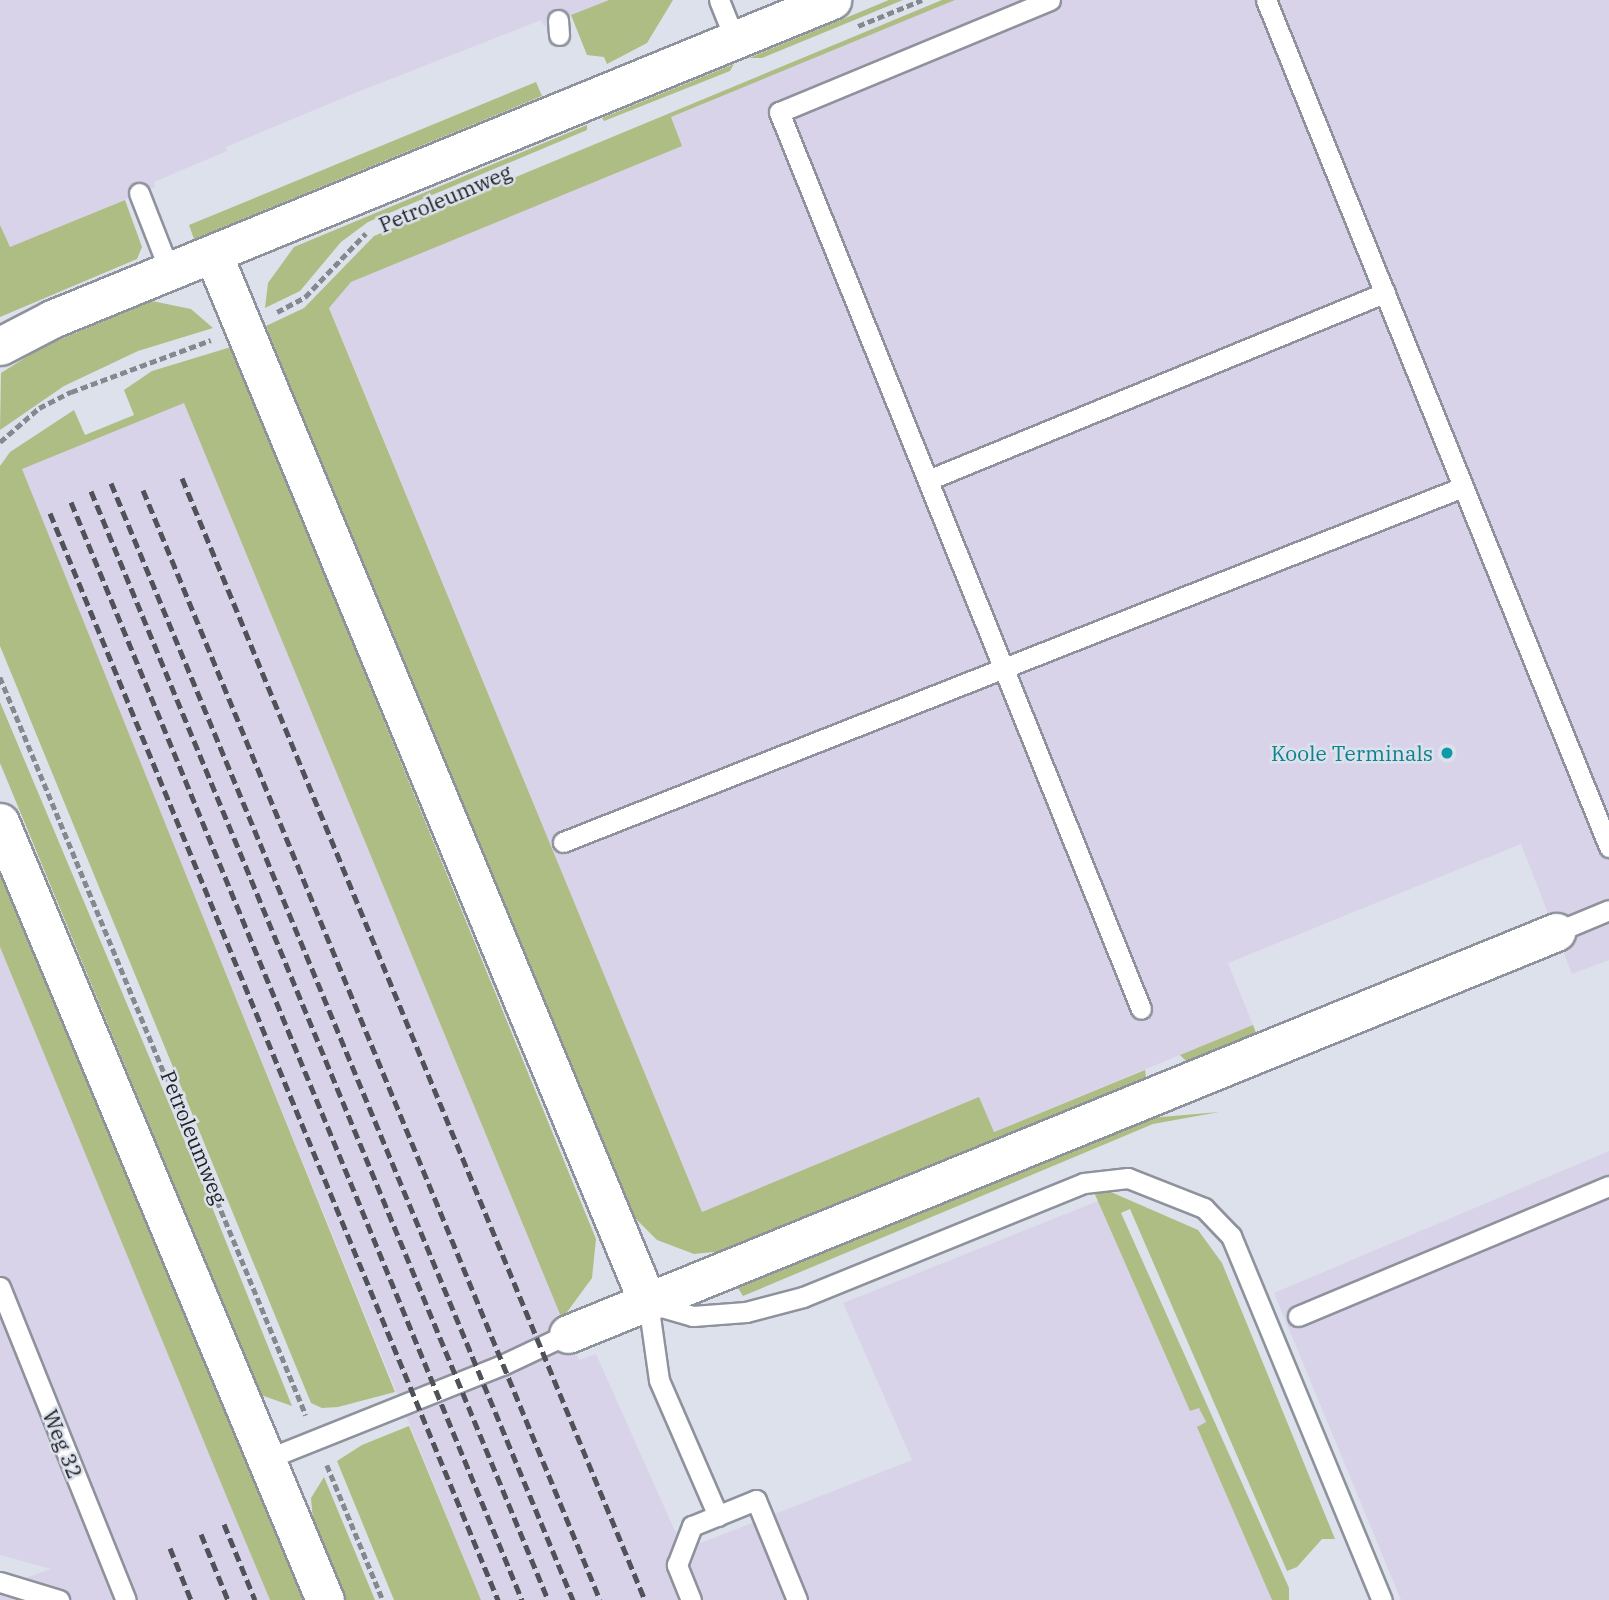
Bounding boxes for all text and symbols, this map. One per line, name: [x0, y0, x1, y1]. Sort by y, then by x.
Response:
street label: Petroleumweg: [375, 159, 515, 237]
place label: Koole Terminals: [1271, 740, 1433, 766]
marker: Koole Terminals: [1439, 745, 1455, 761]
street label: Petroleumweg: [156, 1067, 232, 1207]
street label: Weg 32: [38, 1406, 88, 1482]

